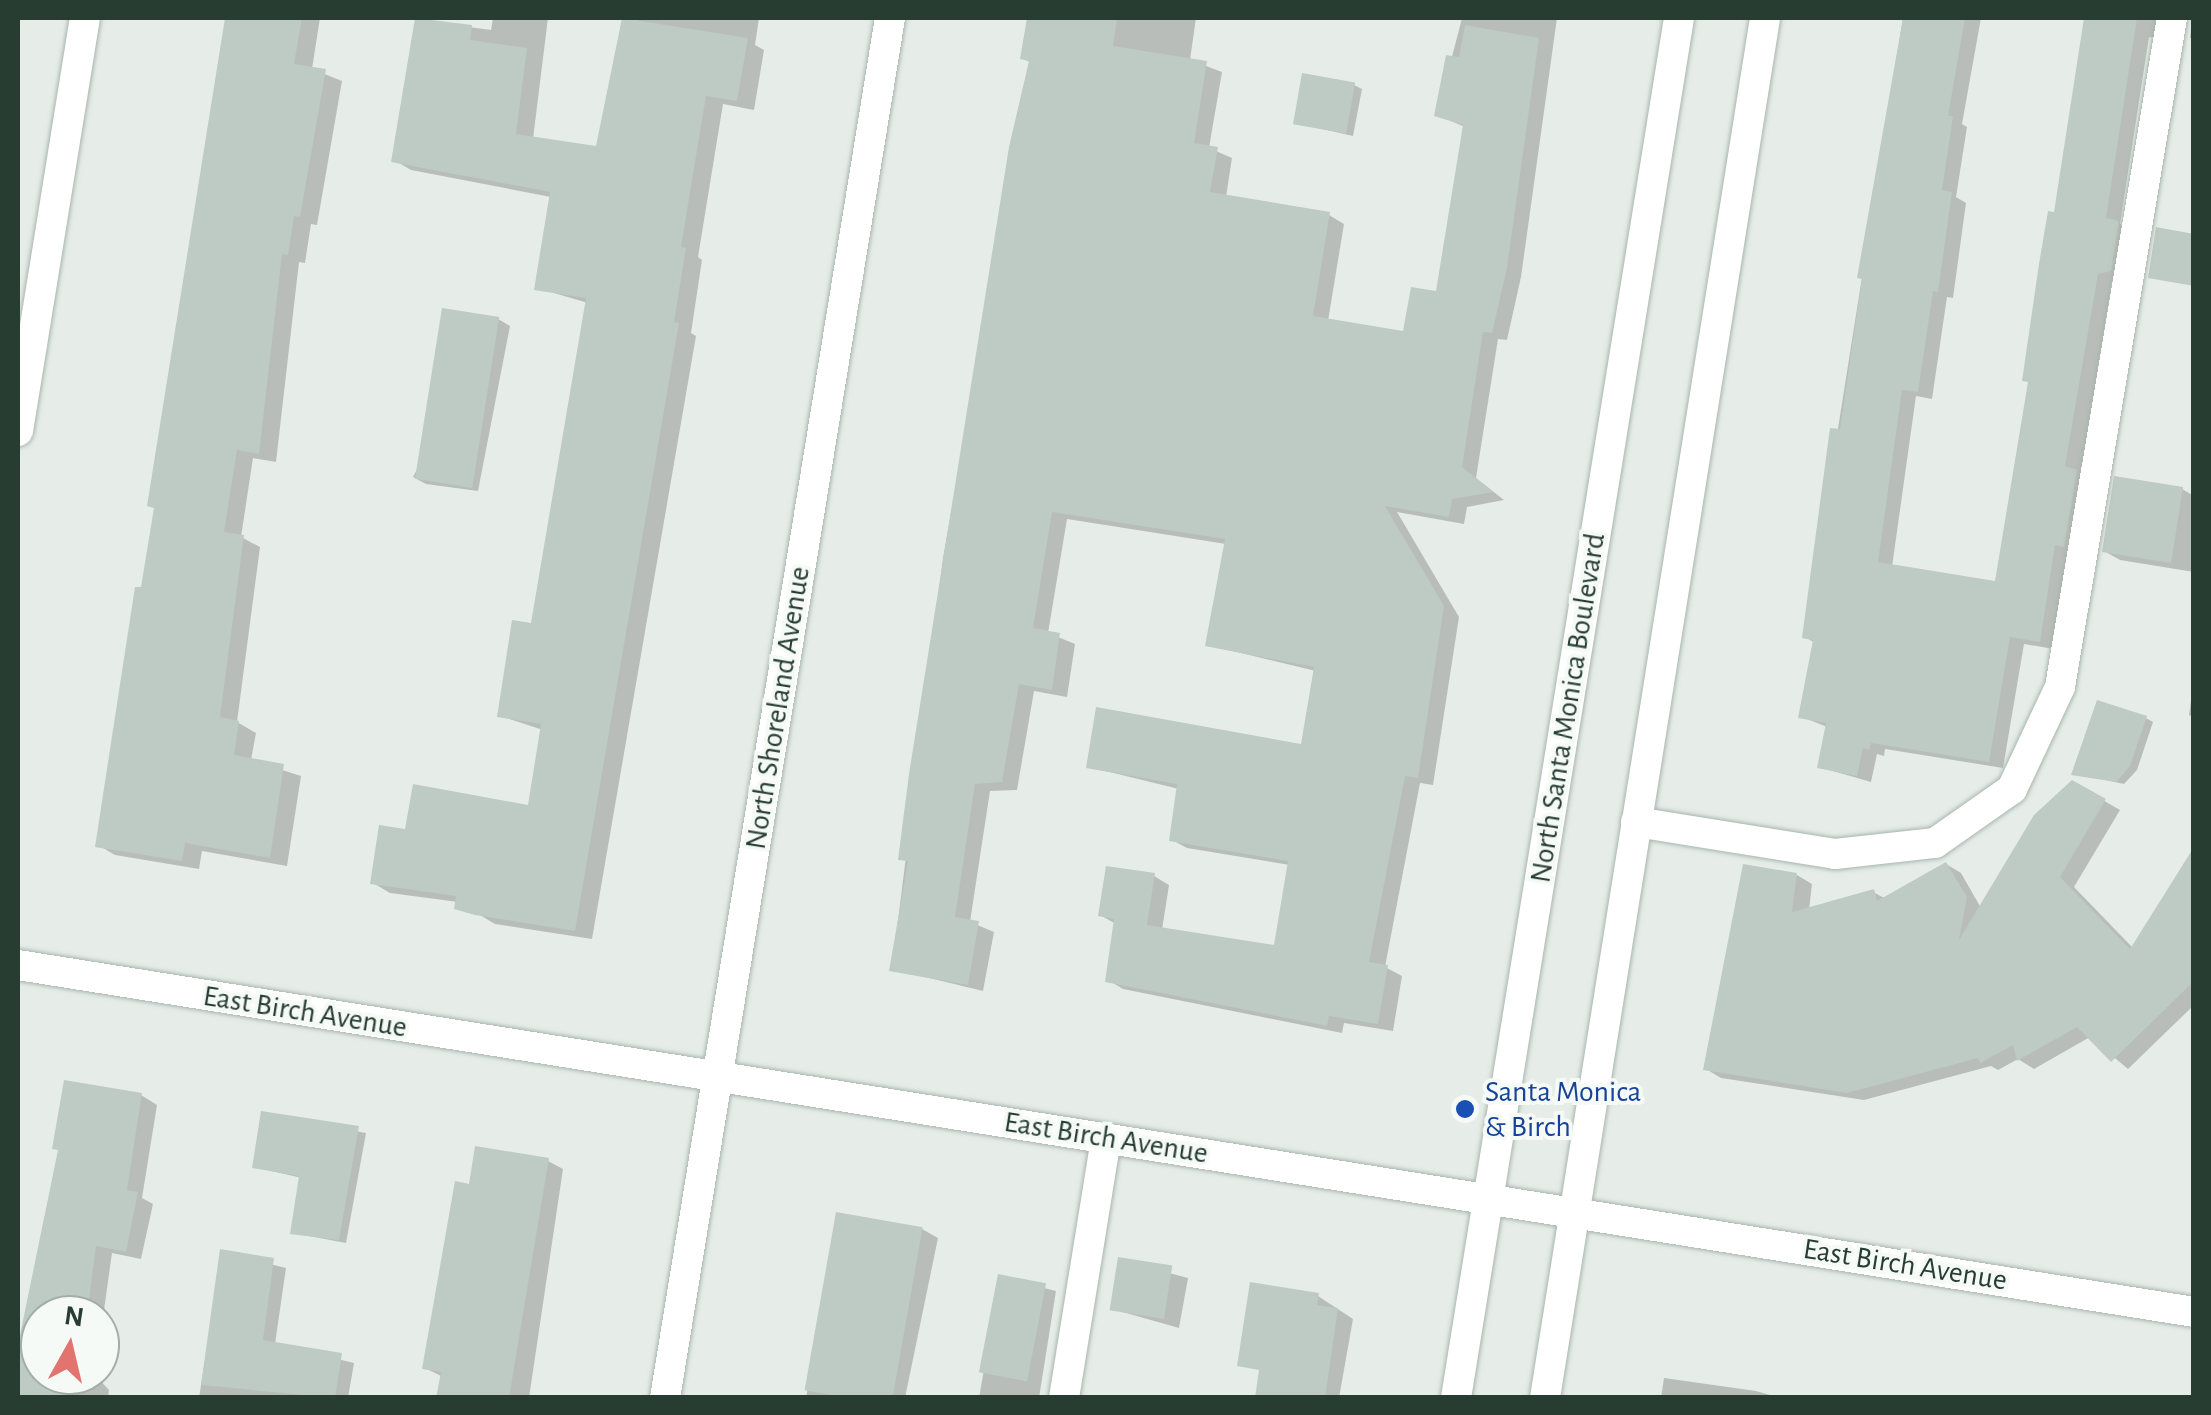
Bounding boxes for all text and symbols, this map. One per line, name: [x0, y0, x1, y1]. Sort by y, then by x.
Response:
street label: North Santa Monica Boulevard: [1523, 531, 1613, 885]
street label: North Shoreland Avenue: [738, 564, 818, 852]
street label: East Birch Avenue: [200, 978, 410, 1046]
place label: Santa Monica & Birch: [1485, 1074, 1641, 1144]
marker: Santa Monica & Birch: [1454, 1098, 1476, 1120]
street label: East Birch Avenue: [1001, 1104, 1211, 1172]
street label: East Birch Avenue: [1800, 1231, 2010, 1299]
north arrow: [20, 1295, 120, 1395]
text: N: [62, 1302, 85, 1332]

